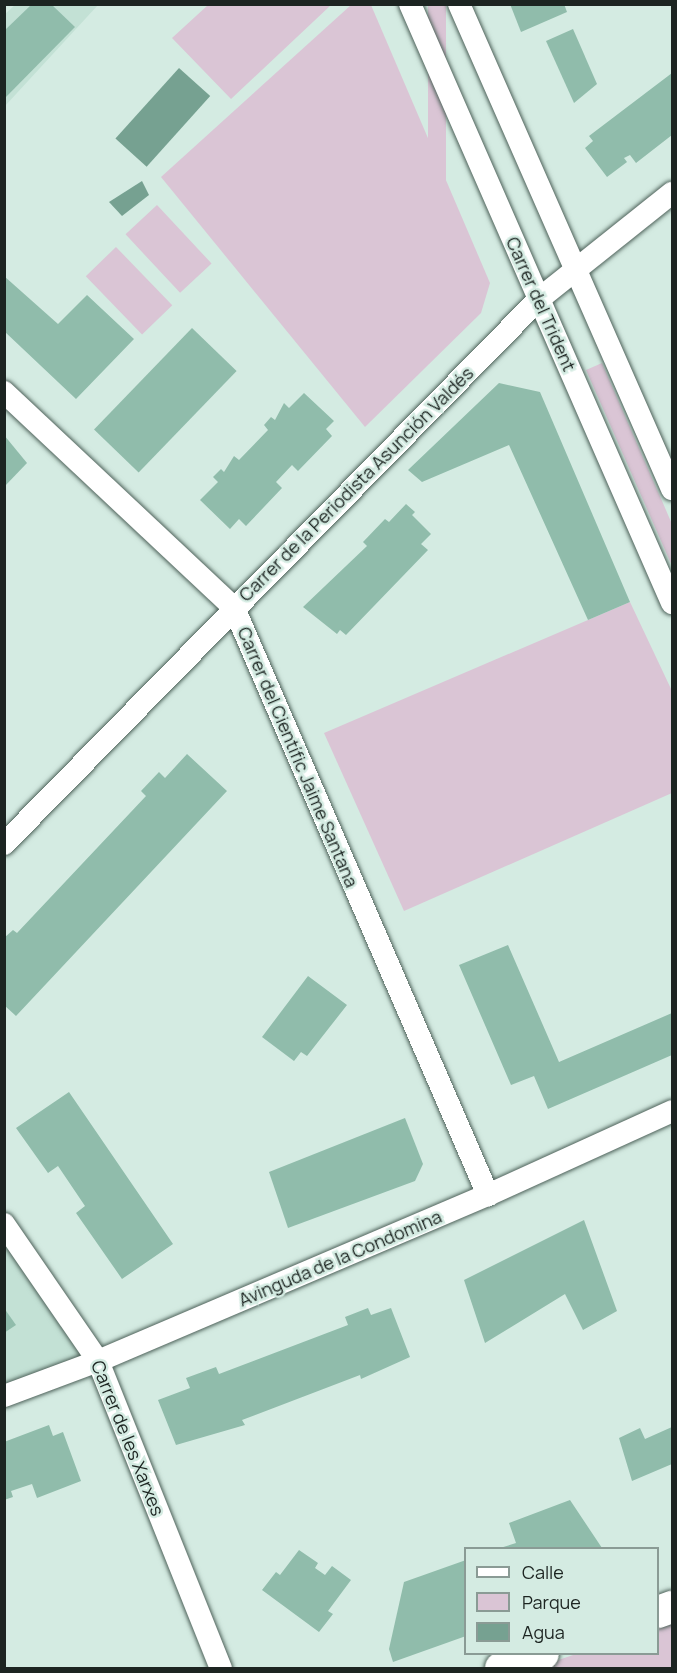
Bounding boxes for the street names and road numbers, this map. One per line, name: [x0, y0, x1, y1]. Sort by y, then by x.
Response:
street label: Carrer del Trident: [502, 234, 580, 374]
street label: Carrer de la Periodista Asunción Valdés: [234, 362, 478, 606]
street label: Carrer del Científic Jaime Santana: [233, 624, 363, 890]
street label: Avinguda de la Condomina: [235, 1205, 445, 1311]
street label: Carrer de les Xarxes: [87, 1357, 169, 1519]

